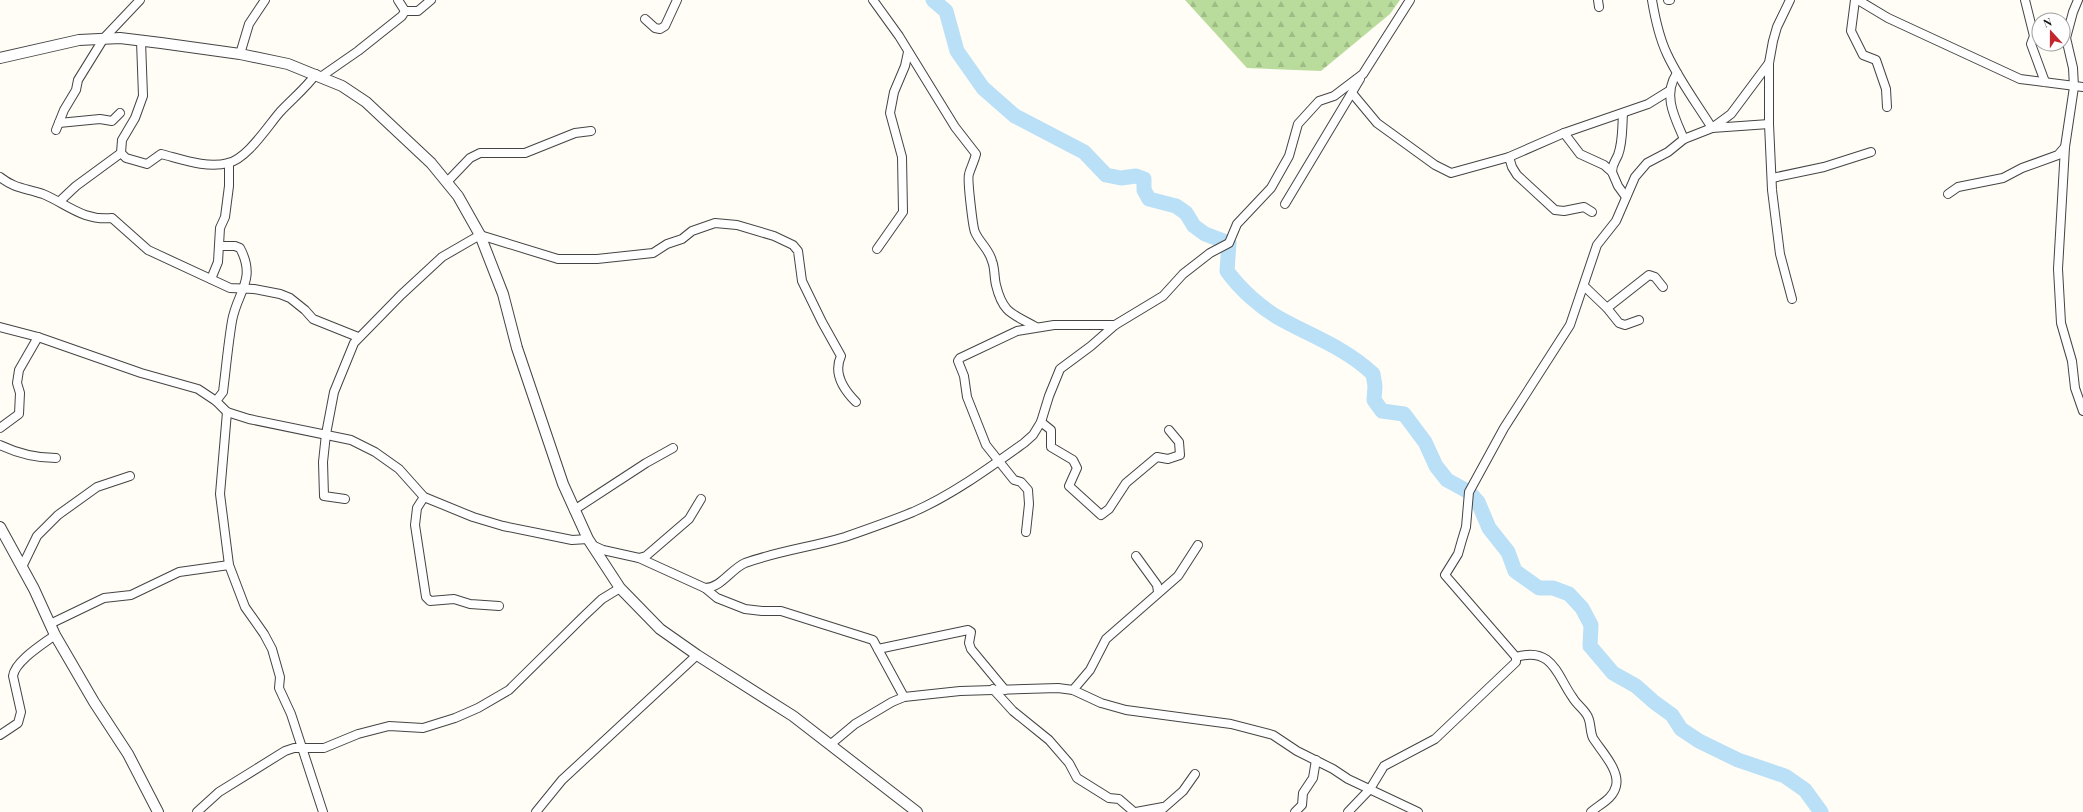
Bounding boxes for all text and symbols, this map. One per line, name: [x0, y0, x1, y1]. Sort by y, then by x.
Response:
north arrow: [2031, 12, 2071, 52]
text: N: [2041, 14, 2054, 31]

